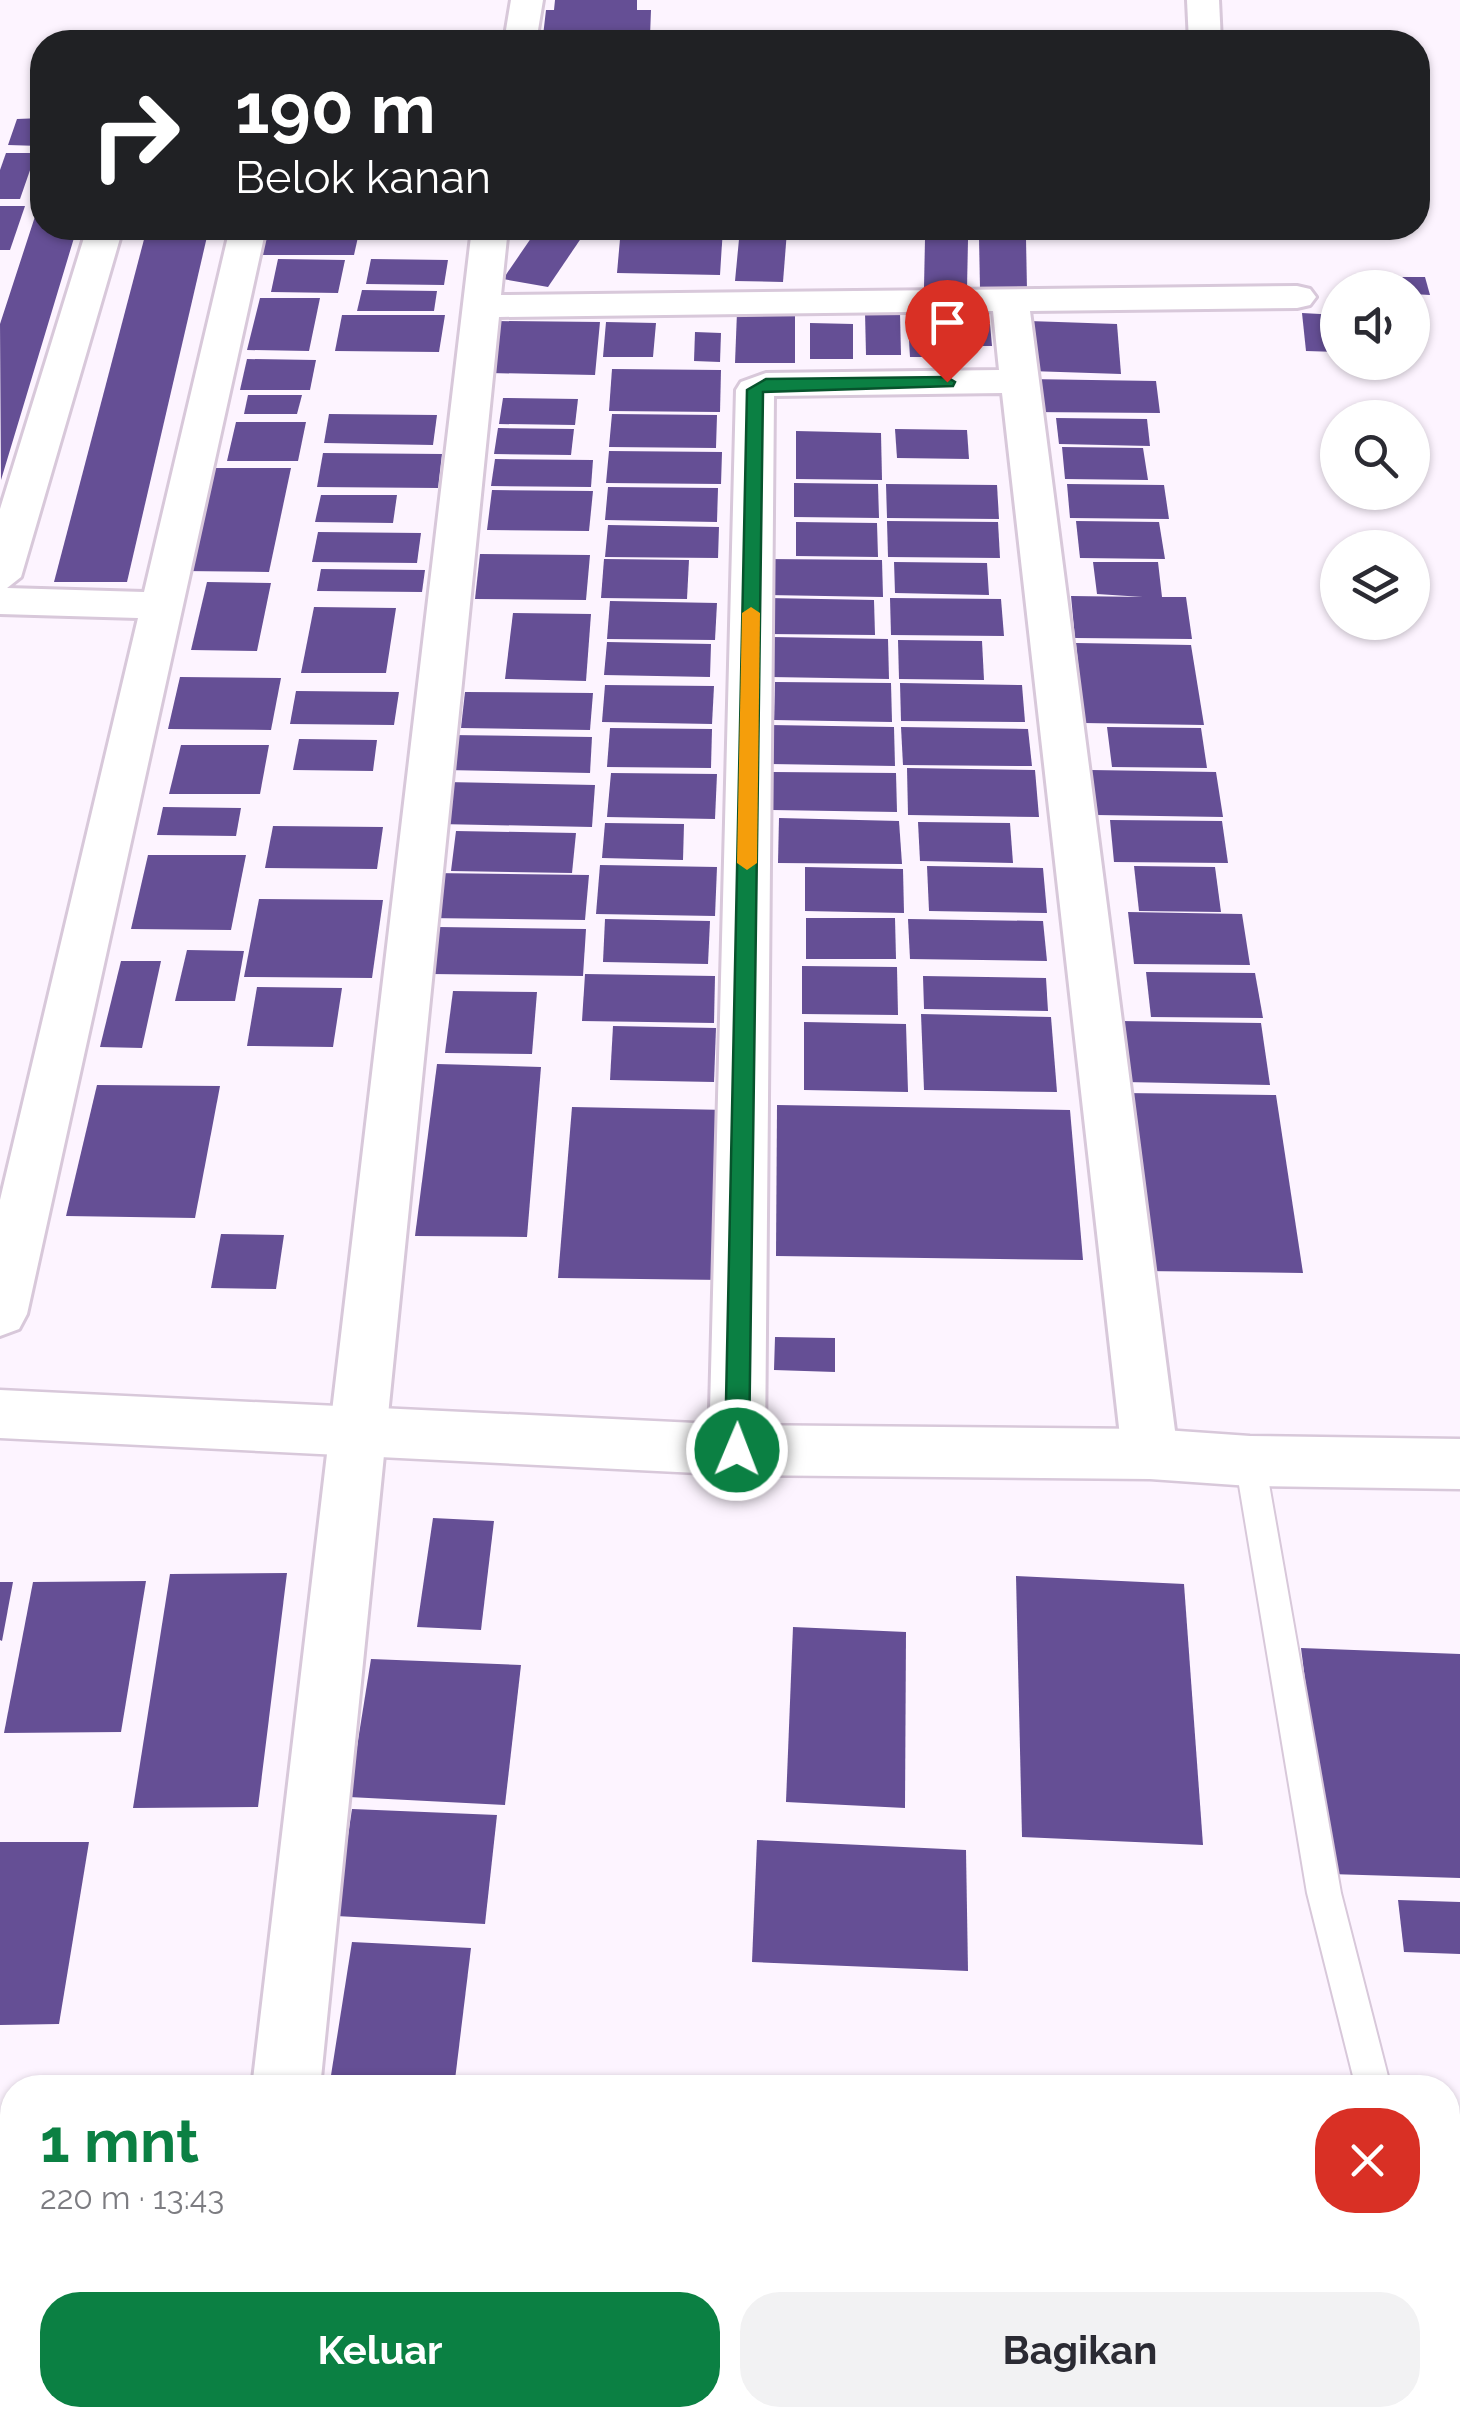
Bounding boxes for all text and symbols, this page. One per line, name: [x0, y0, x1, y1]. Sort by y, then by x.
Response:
text: 190 m: [235, 67, 436, 149]
icon: right: [70, 70, 200, 200]
text: Belok kanan: [235, 151, 491, 204]
map controls: [1320, 270, 1430, 640]
button: sound: [1320, 270, 1430, 380]
pin: [905, 280, 990, 383]
icon: arrive: [920, 295, 975, 350]
button: search: [1320, 400, 1430, 510]
button: layers: [1320, 530, 1430, 640]
position arrow: [685, 1398, 789, 1502]
text: 1 mnt: [40, 2106, 199, 2176]
button: close: [1315, 2108, 1420, 2213]
text: 220 m · 13:43: [40, 2179, 224, 2216]
button: Keluar: [40, 2292, 720, 2407]
button: Bagikan: [740, 2292, 1420, 2407]

